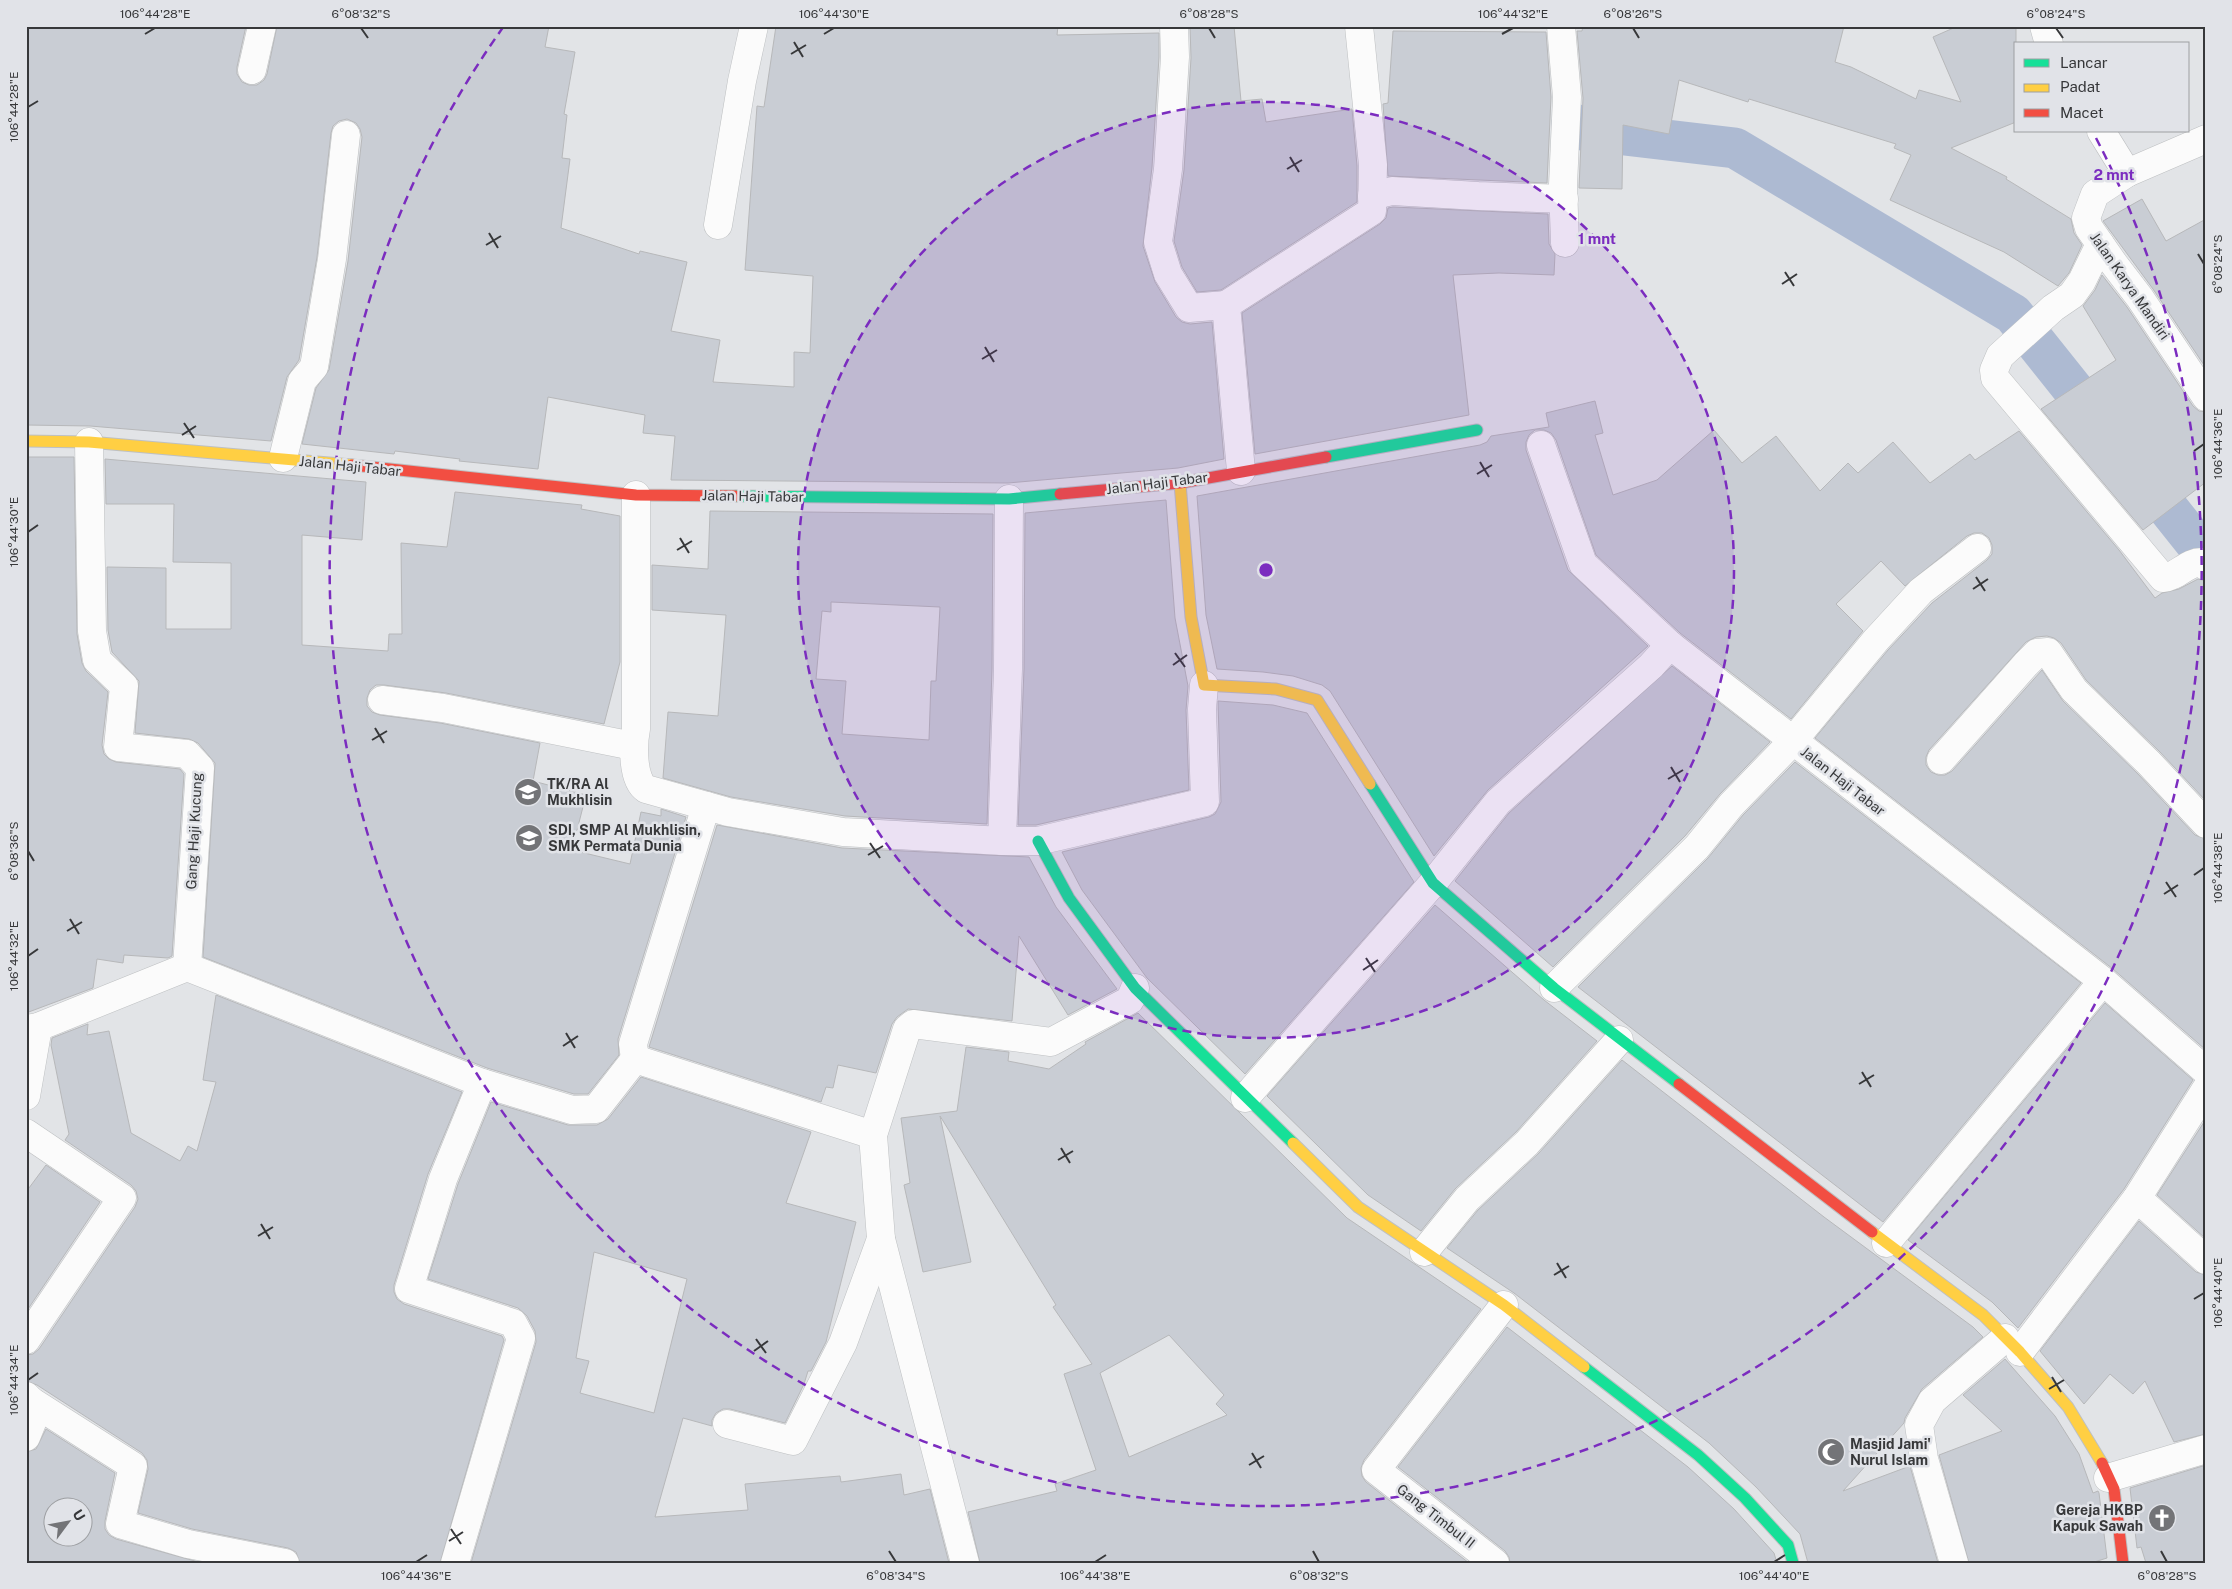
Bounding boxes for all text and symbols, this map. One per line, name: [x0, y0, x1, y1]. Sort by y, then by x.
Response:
text: 106°44'28"E: [120, 7, 190, 21]
text: 6°08'32"S: [332, 7, 390, 21]
text: 106°44'30"E: [799, 7, 869, 21]
text: 6°08'28"S: [1179, 7, 1239, 21]
text: 106°44'32"E: [1478, 7, 1548, 21]
text: 6°08'26"S: [1604, 7, 1662, 21]
text: 6°08'24"S: [2027, 7, 2085, 21]
legend: [2014, 42, 2190, 132]
text: Lancar: [2060, 54, 2108, 71]
text: 106°44'28"E: [7, 72, 21, 142]
text: Padat: [2060, 78, 2101, 95]
text: Macet: [2060, 104, 2104, 121]
text: 2 mnt: [2093, 166, 2135, 183]
street label: Jalan Karya Mandiri: [2087, 229, 2173, 343]
text: 1 mnt: [1578, 230, 1616, 247]
text: 6°08'24"S: [2211, 235, 2225, 293]
text: 106°44'36"E: [2211, 409, 2225, 479]
street label: Jalan Haji Tabar: [298, 453, 402, 479]
street label: Jalan Haji Tabar: [1105, 469, 1209, 497]
street label: Jalan Haji Tabar: [702, 487, 804, 505]
text: 106°44'30"E: [7, 497, 21, 567]
centre of rings: [1257, 561, 1275, 579]
street label: Jalan Haji Tabar: [1798, 743, 1888, 819]
street label: Gang Haji Kucung: [183, 772, 205, 890]
place label: TK/RA Al Mukhlisin: [547, 776, 612, 808]
school or university icon: TK/RA Al Mukhlisin: [513, 777, 543, 807]
text: 6°08'36"S: [7, 821, 21, 881]
place label: SDI, SMP Al Mukhlisin, SMK Permata Dunia: [548, 822, 701, 854]
school or university icon: SDI, SMP Al Mukhlisin, SMK Permata Dunia: [514, 823, 544, 853]
text: 106°44'38"E: [2211, 832, 2225, 904]
text: 106°44'32"E: [7, 921, 21, 991]
text: 106°44'40"E: [2211, 1258, 2225, 1328]
text: 106°44'34"E: [7, 1345, 21, 1415]
place label: Masjid Jami' Nurul Islam: [1850, 1436, 1931, 1468]
mosque icon: Masjid Jami' Nurul Islam: [1816, 1437, 1846, 1467]
street label: Gang Timbul II: [1394, 1481, 1478, 1551]
north arrow: [42, 1496, 92, 1546]
place label: Gereja HKBP Kapuk Sawah: [2053, 1502, 2143, 1534]
church icon: Gereja HKBP Kapuk Sawah: [2147, 1503, 2177, 1533]
text: U: [70, 1507, 88, 1524]
text: 106°44'36"E: [381, 1569, 451, 1583]
text: 6°08'34"S: [866, 1569, 926, 1583]
text: 106°44'38"E: [1059, 1569, 1131, 1583]
text: 6°08'32"S: [1290, 1569, 1348, 1583]
text: 106°44'40"E: [1739, 1569, 1809, 1583]
text: 6°08'28"S: [2137, 1569, 2197, 1583]

